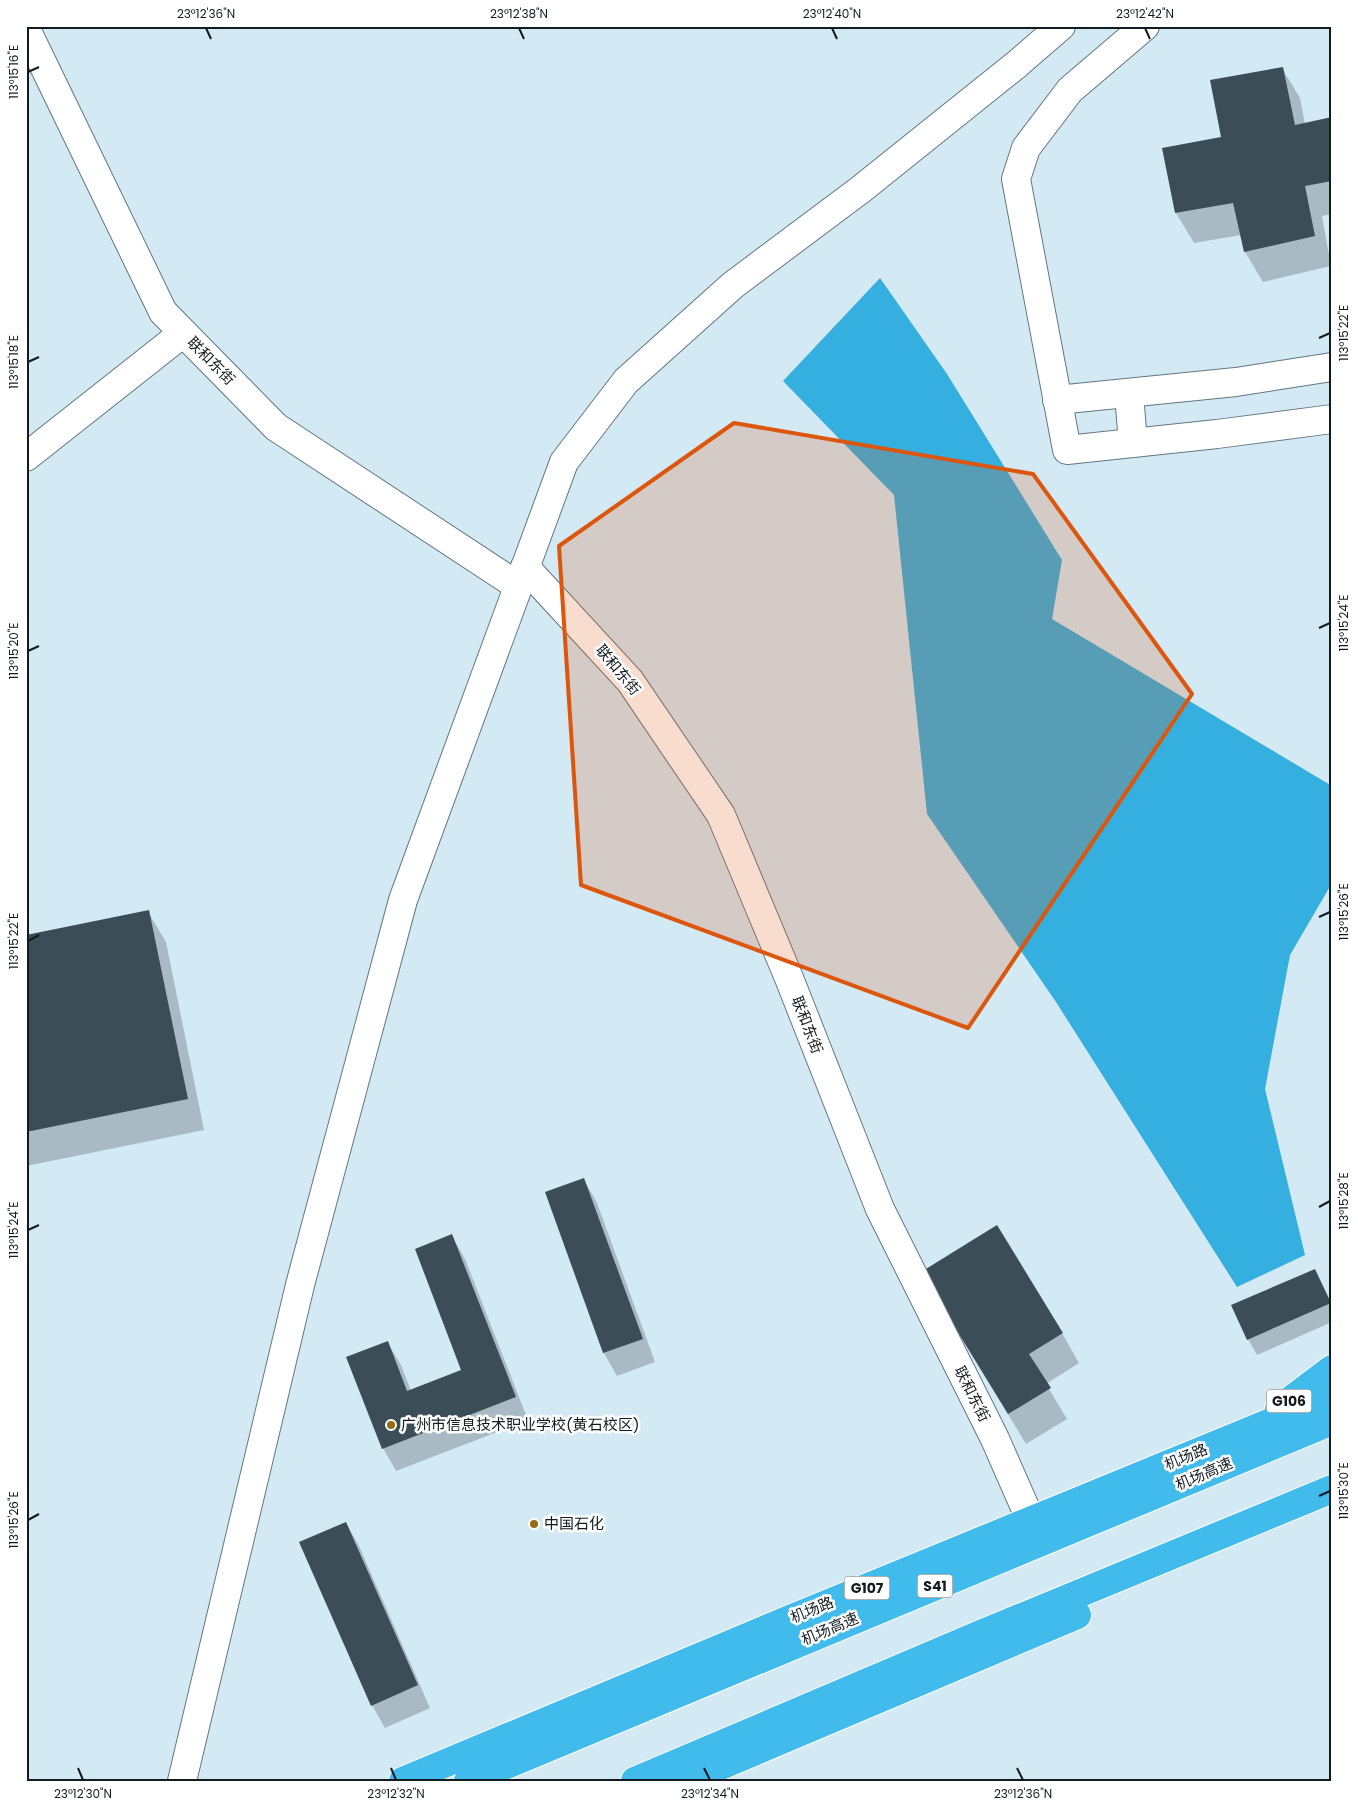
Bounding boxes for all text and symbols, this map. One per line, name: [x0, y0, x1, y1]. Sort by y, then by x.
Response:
text: 23°12'36"N: [177, 5, 235, 22]
text: 23°12'38"N: [490, 5, 548, 22]
text: 23°12'40"N: [803, 5, 861, 22]
text: 23°12'42"N: [1116, 5, 1174, 22]
text: 113°15'16"E: [5, 45, 22, 99]
text: 113°15'22"E: [1335, 305, 1352, 361]
street label: 联和东街: [183, 332, 240, 389]
text: 113°15'18"E: [5, 335, 22, 389]
text: 113°15'24"E: [1335, 594, 1352, 652]
text: 113°15'20"E: [5, 622, 22, 680]
street label: 联和东街: [591, 640, 646, 699]
text: 113°15'26"E: [1335, 883, 1352, 941]
text: 113°15'22"E: [5, 913, 22, 969]
street label: 联和东街: [787, 993, 828, 1057]
text: 113°15'28"E: [1335, 1172, 1352, 1230]
text: 113°15'24"E: [5, 1201, 22, 1259]
street label: 联和东街: [949, 1362, 995, 1425]
road number: G106: [1266, 1390, 1312, 1412]
place label: 广州市信息技术职业学校(黄石校区): [401, 1414, 640, 1435]
marker: 广州市信息技术职业学校(黄石校区): [385, 1419, 397, 1431]
street label: 机场路: [1161, 1438, 1211, 1475]
street label: 机场高速: [1172, 1452, 1236, 1495]
text: 113°15'30"E: [1335, 1462, 1352, 1520]
text: 113°15'26"E: [5, 1491, 22, 1549]
place label: 中国石化: [544, 1513, 604, 1534]
marker: 中国石化: [528, 1518, 540, 1530]
road number: S41: [918, 1574, 952, 1598]
road number: G107: [844, 1576, 890, 1600]
street label: 机场路: [787, 1591, 837, 1628]
street label: 机场高速: [798, 1607, 862, 1650]
text: 23°12'30"N: [54, 1785, 112, 1802]
text: 23°12'32"N: [367, 1785, 425, 1802]
text: 23°12'34"N: [681, 1785, 739, 1802]
text: 23°12'36"N: [994, 1785, 1052, 1802]

